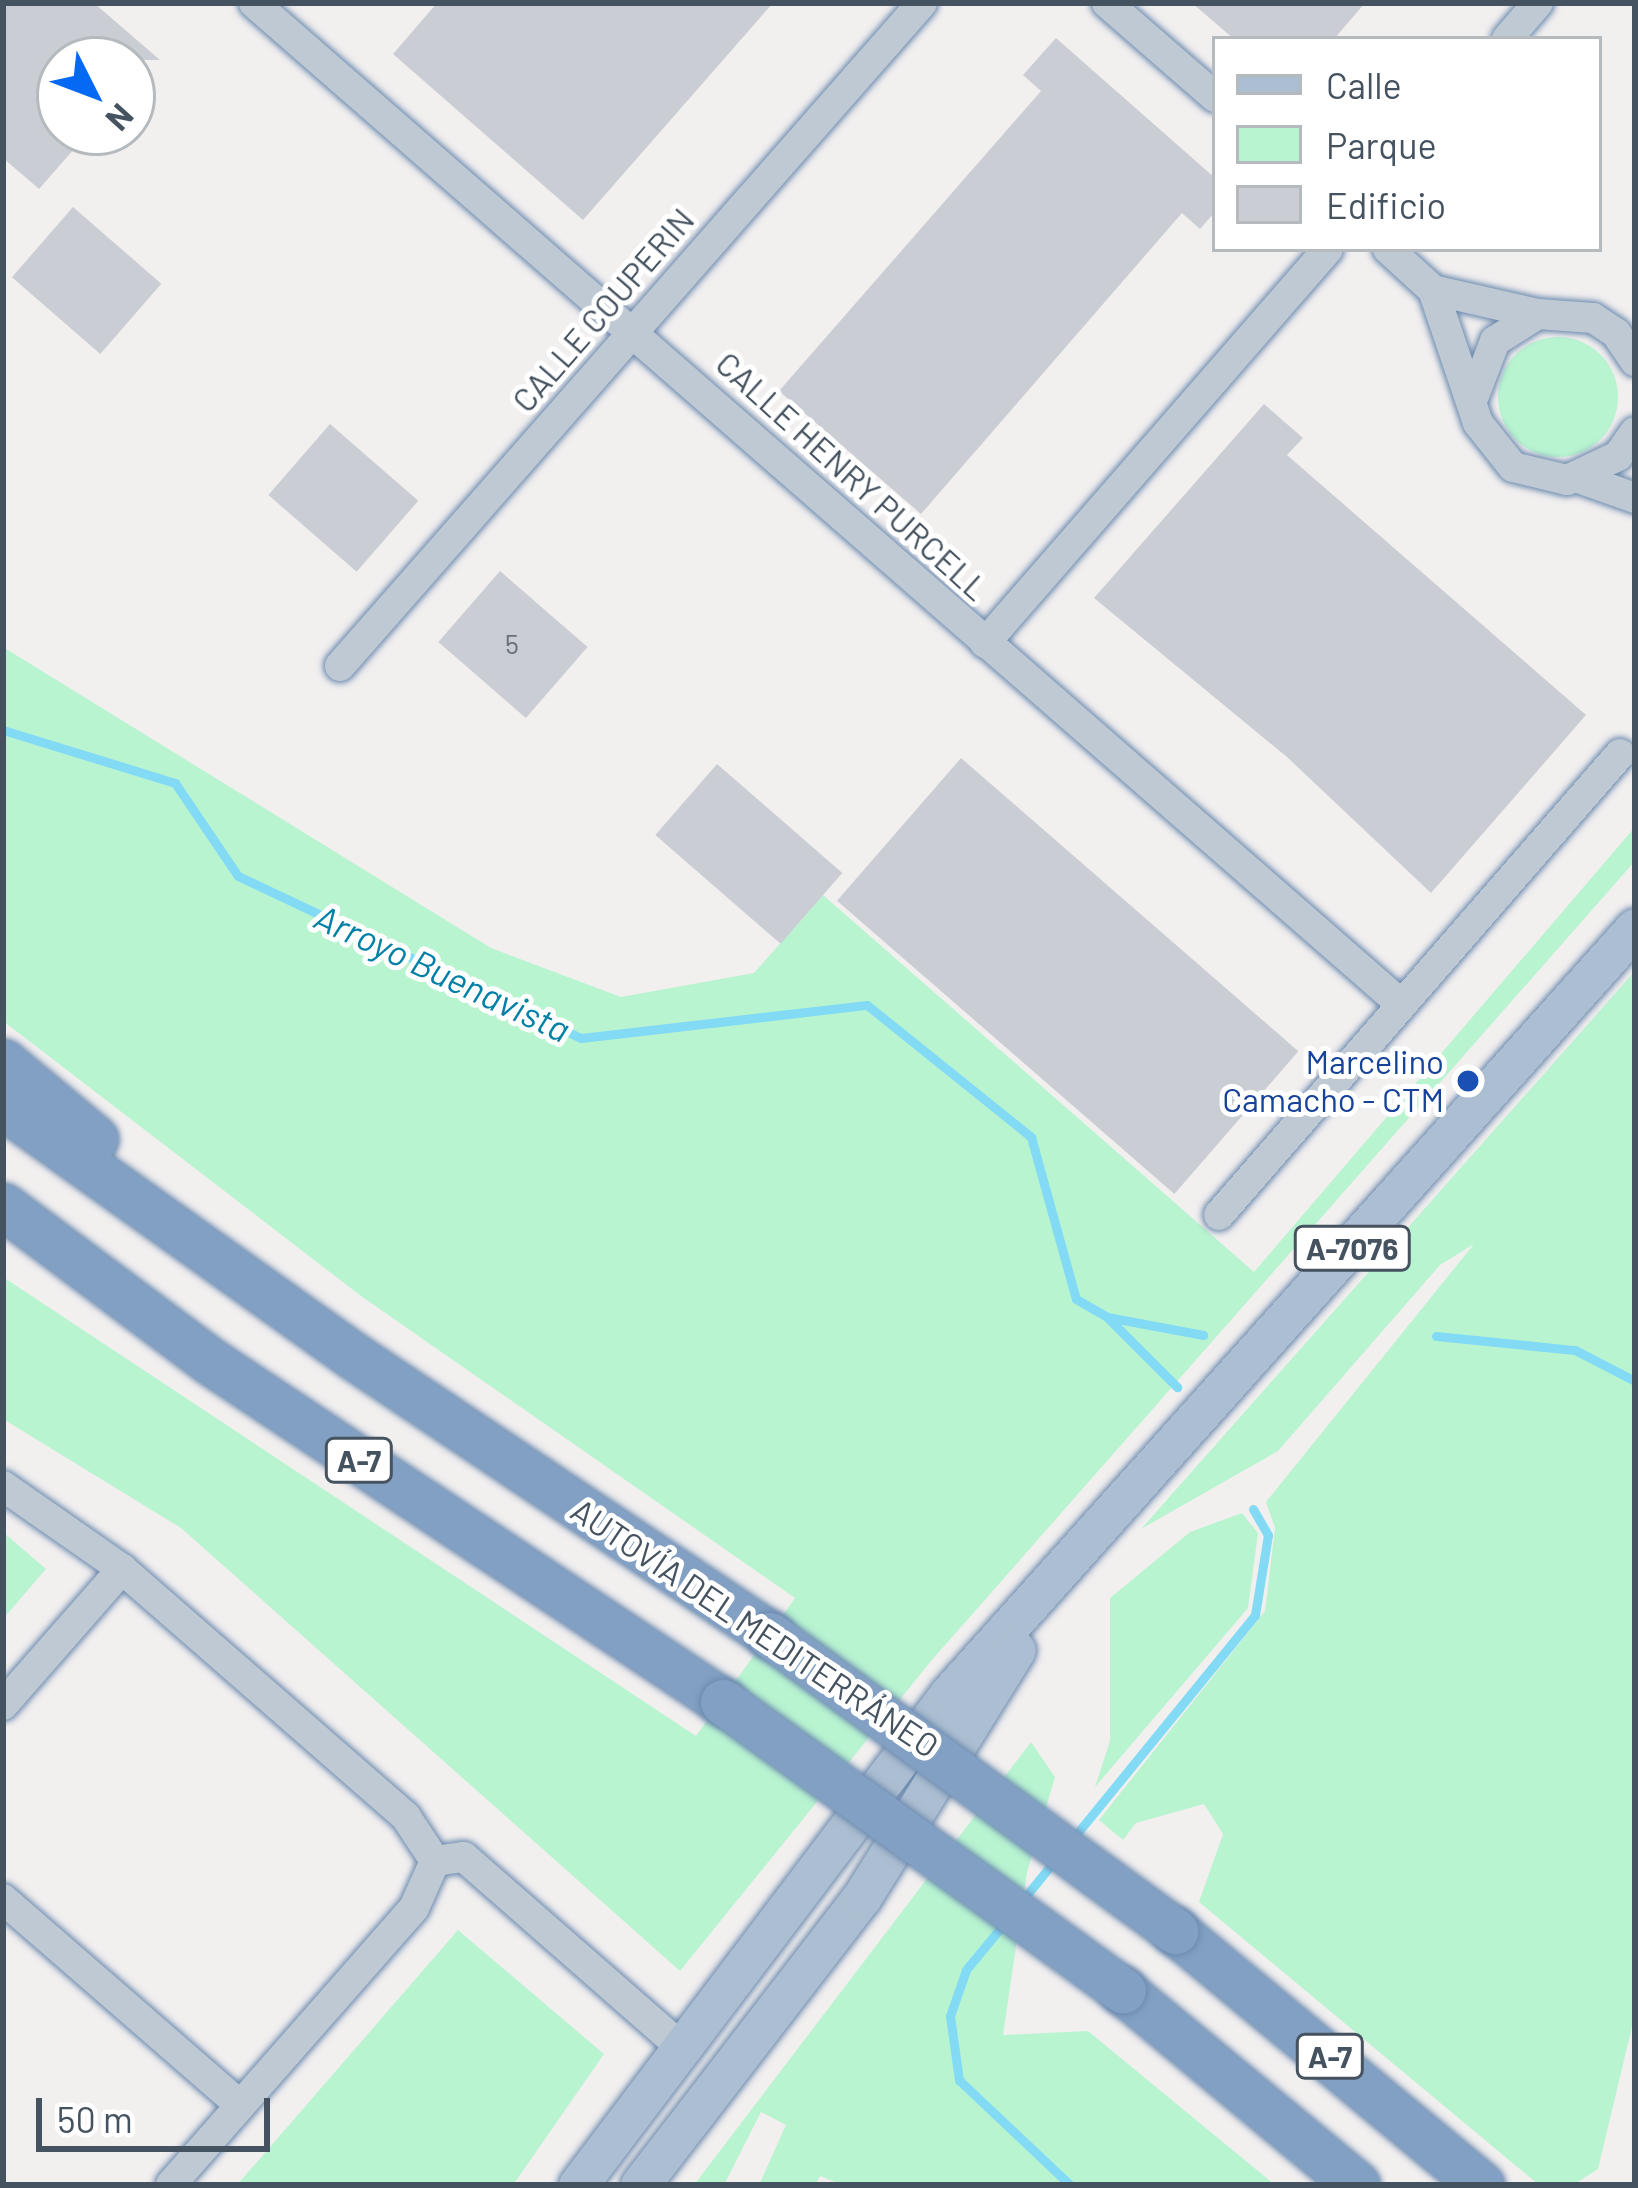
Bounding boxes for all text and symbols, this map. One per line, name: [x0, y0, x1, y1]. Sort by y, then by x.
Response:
north arrow: [36, 36, 156, 156]
legend: [1212, 36, 1602, 252]
text: Calle: [1326, 63, 1402, 106]
text: N: [98, 97, 143, 140]
text: Parque: [1326, 123, 1437, 166]
text: Edificio: [1326, 183, 1446, 226]
street label: CALLE COUPERIN: [504, 200, 702, 420]
street label: CALLE HENRY PURCELL: [708, 344, 996, 608]
house number: 5: [505, 628, 519, 660]
water label: Arroyo Buenavista: [308, 894, 578, 1050]
place label: Marcelino Camacho - CTM: [1222, 1042, 1444, 1120]
marker: Marcelino Camacho - CTM: [1455, 1068, 1481, 1094]
road number: A-7076: [1292, 1224, 1412, 1272]
road number: A-7: [323, 1436, 395, 1484]
street label: AUTOVÍA DEL MEDITERRÁNEO: [564, 1490, 946, 1766]
road number: A-7: [1294, 2032, 1366, 2080]
scale bar: [42, 2074, 276, 2148]
text: 50 m: [57, 2097, 133, 2140]

